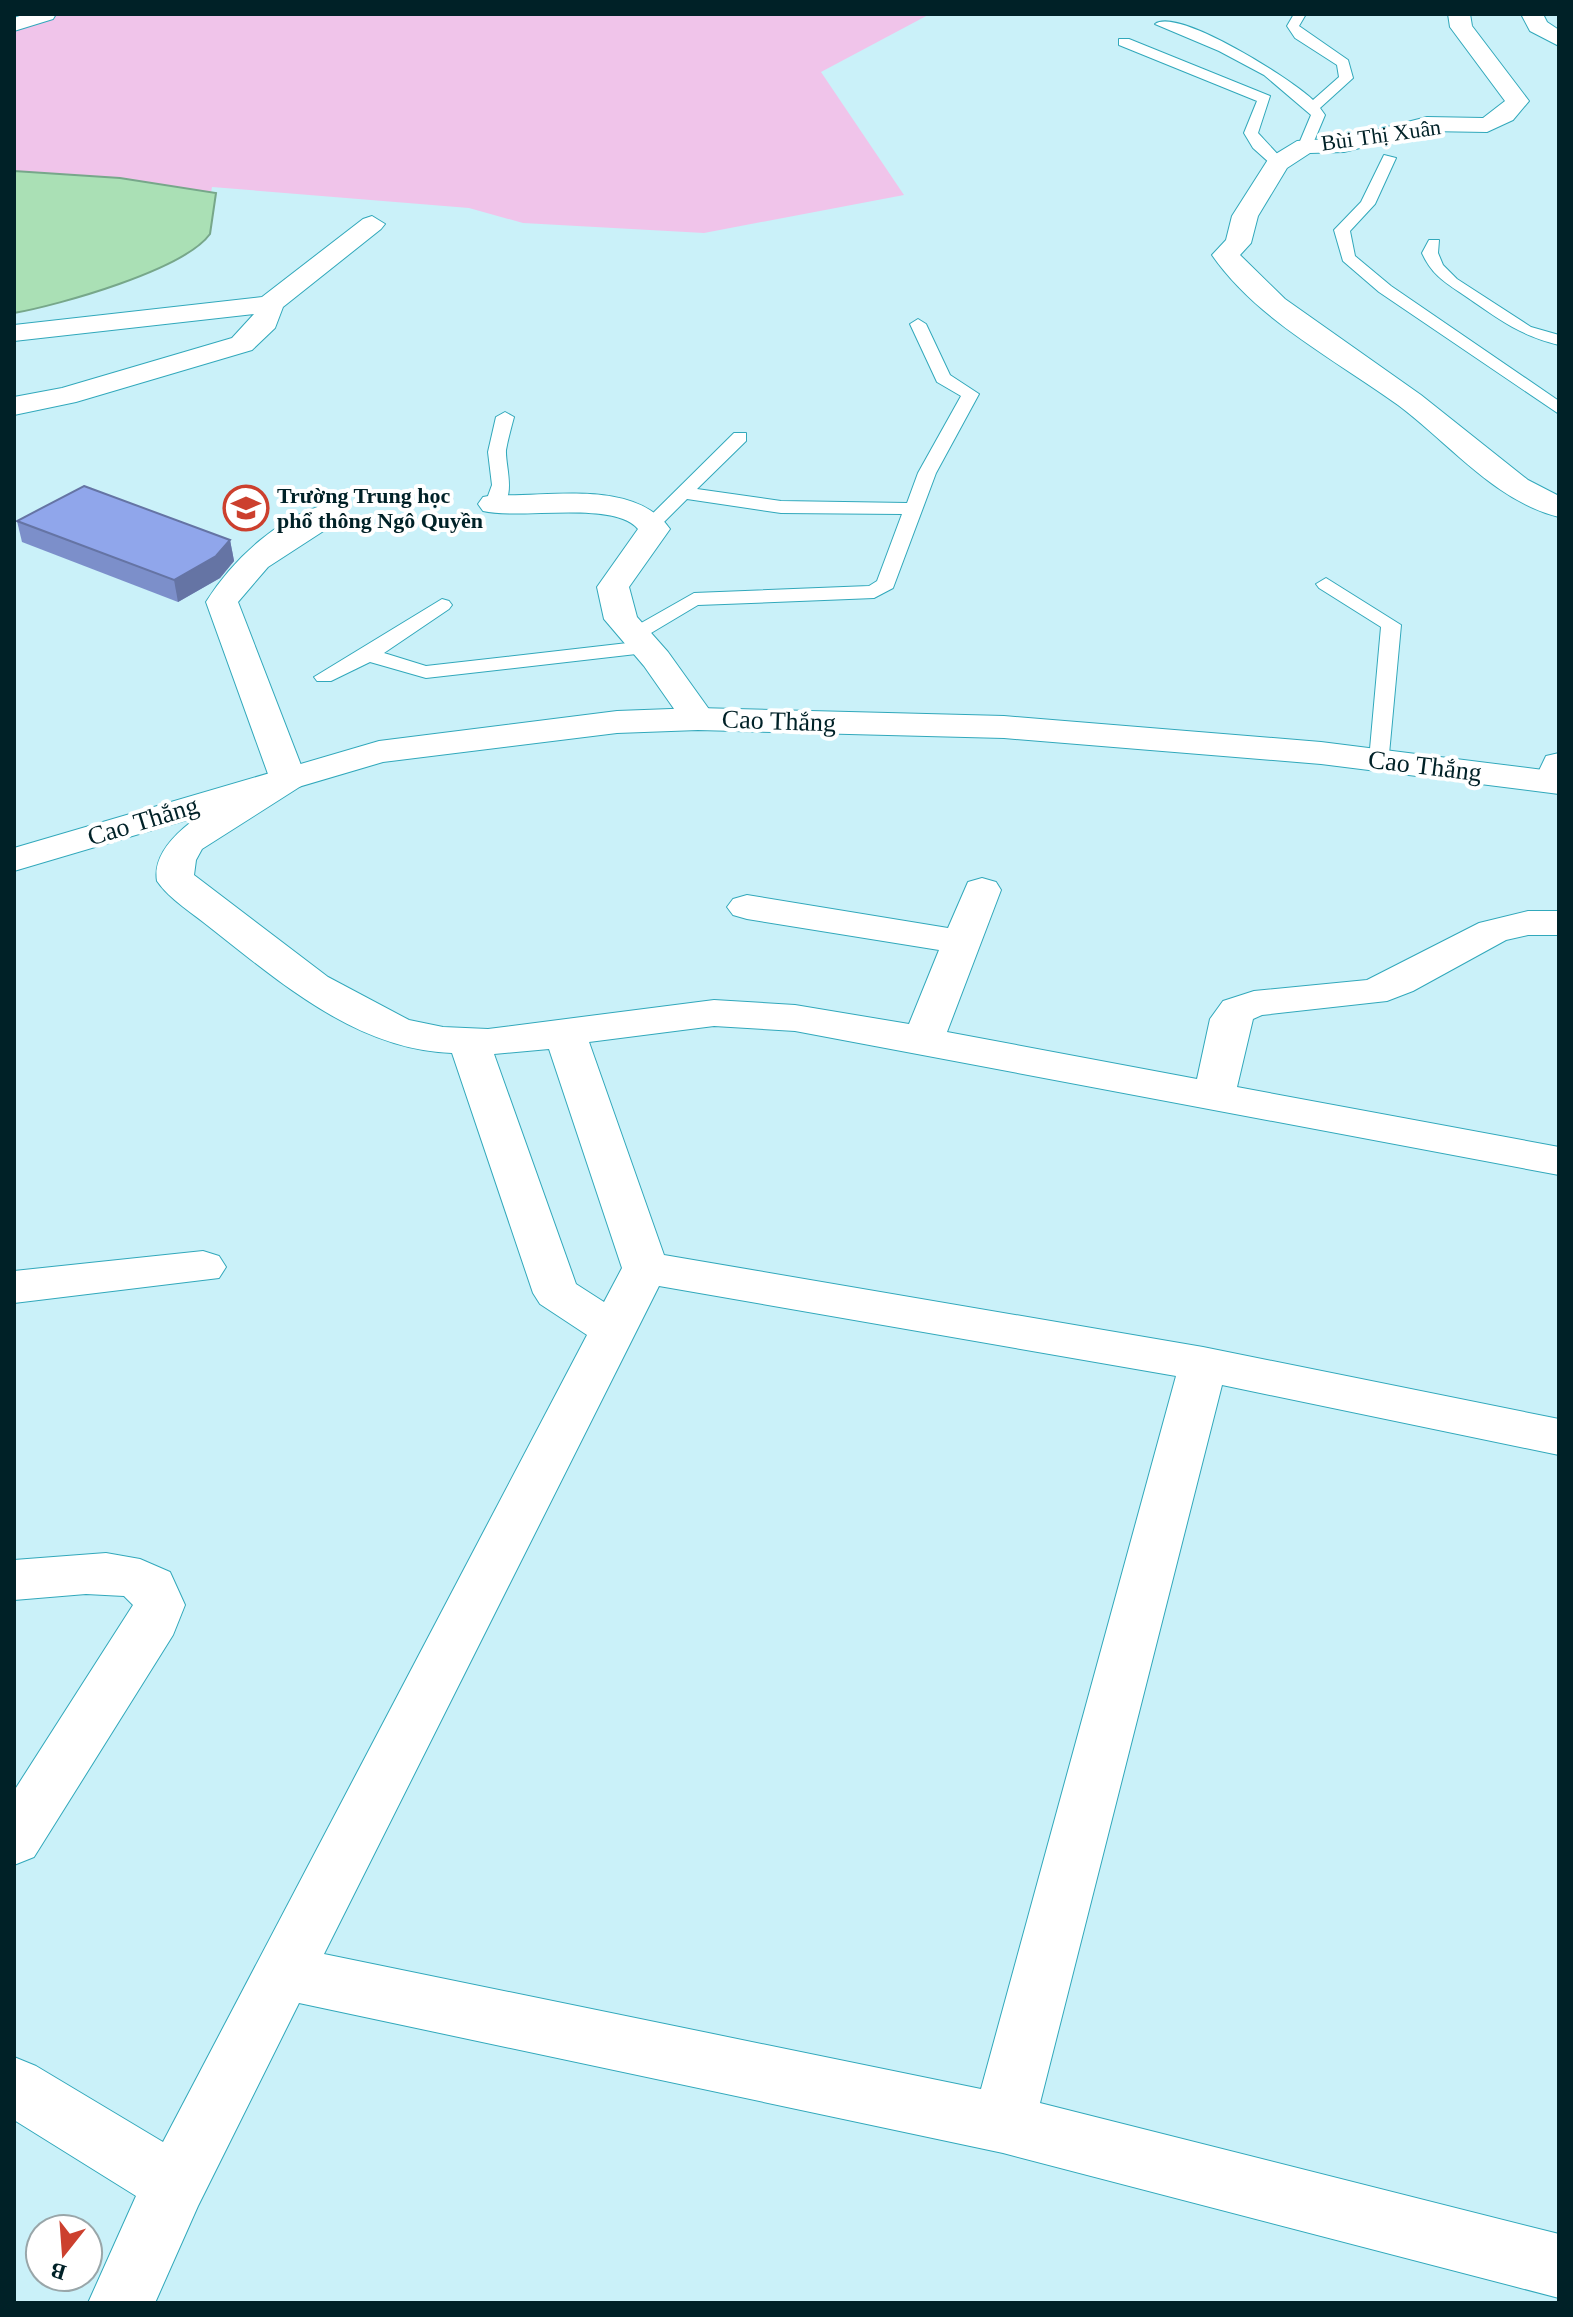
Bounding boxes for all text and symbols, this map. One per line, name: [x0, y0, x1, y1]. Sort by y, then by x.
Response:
street label: Bùi Thị Xuân: [1320, 114, 1442, 156]
place label: Trường Trung học phổ thông Ngô Quyền: [277, 483, 483, 533]
school or university icon: Trường Trung học phổ thông Ngô Quyền: [222, 484, 270, 532]
street label: Cao Thắng: [721, 705, 837, 737]
street label: Cao Thắng: [1366, 745, 1484, 787]
street label: Cao Thắng: [84, 790, 202, 852]
north arrow: [24, 2213, 104, 2293]
text: B: [47, 2257, 69, 2286]

